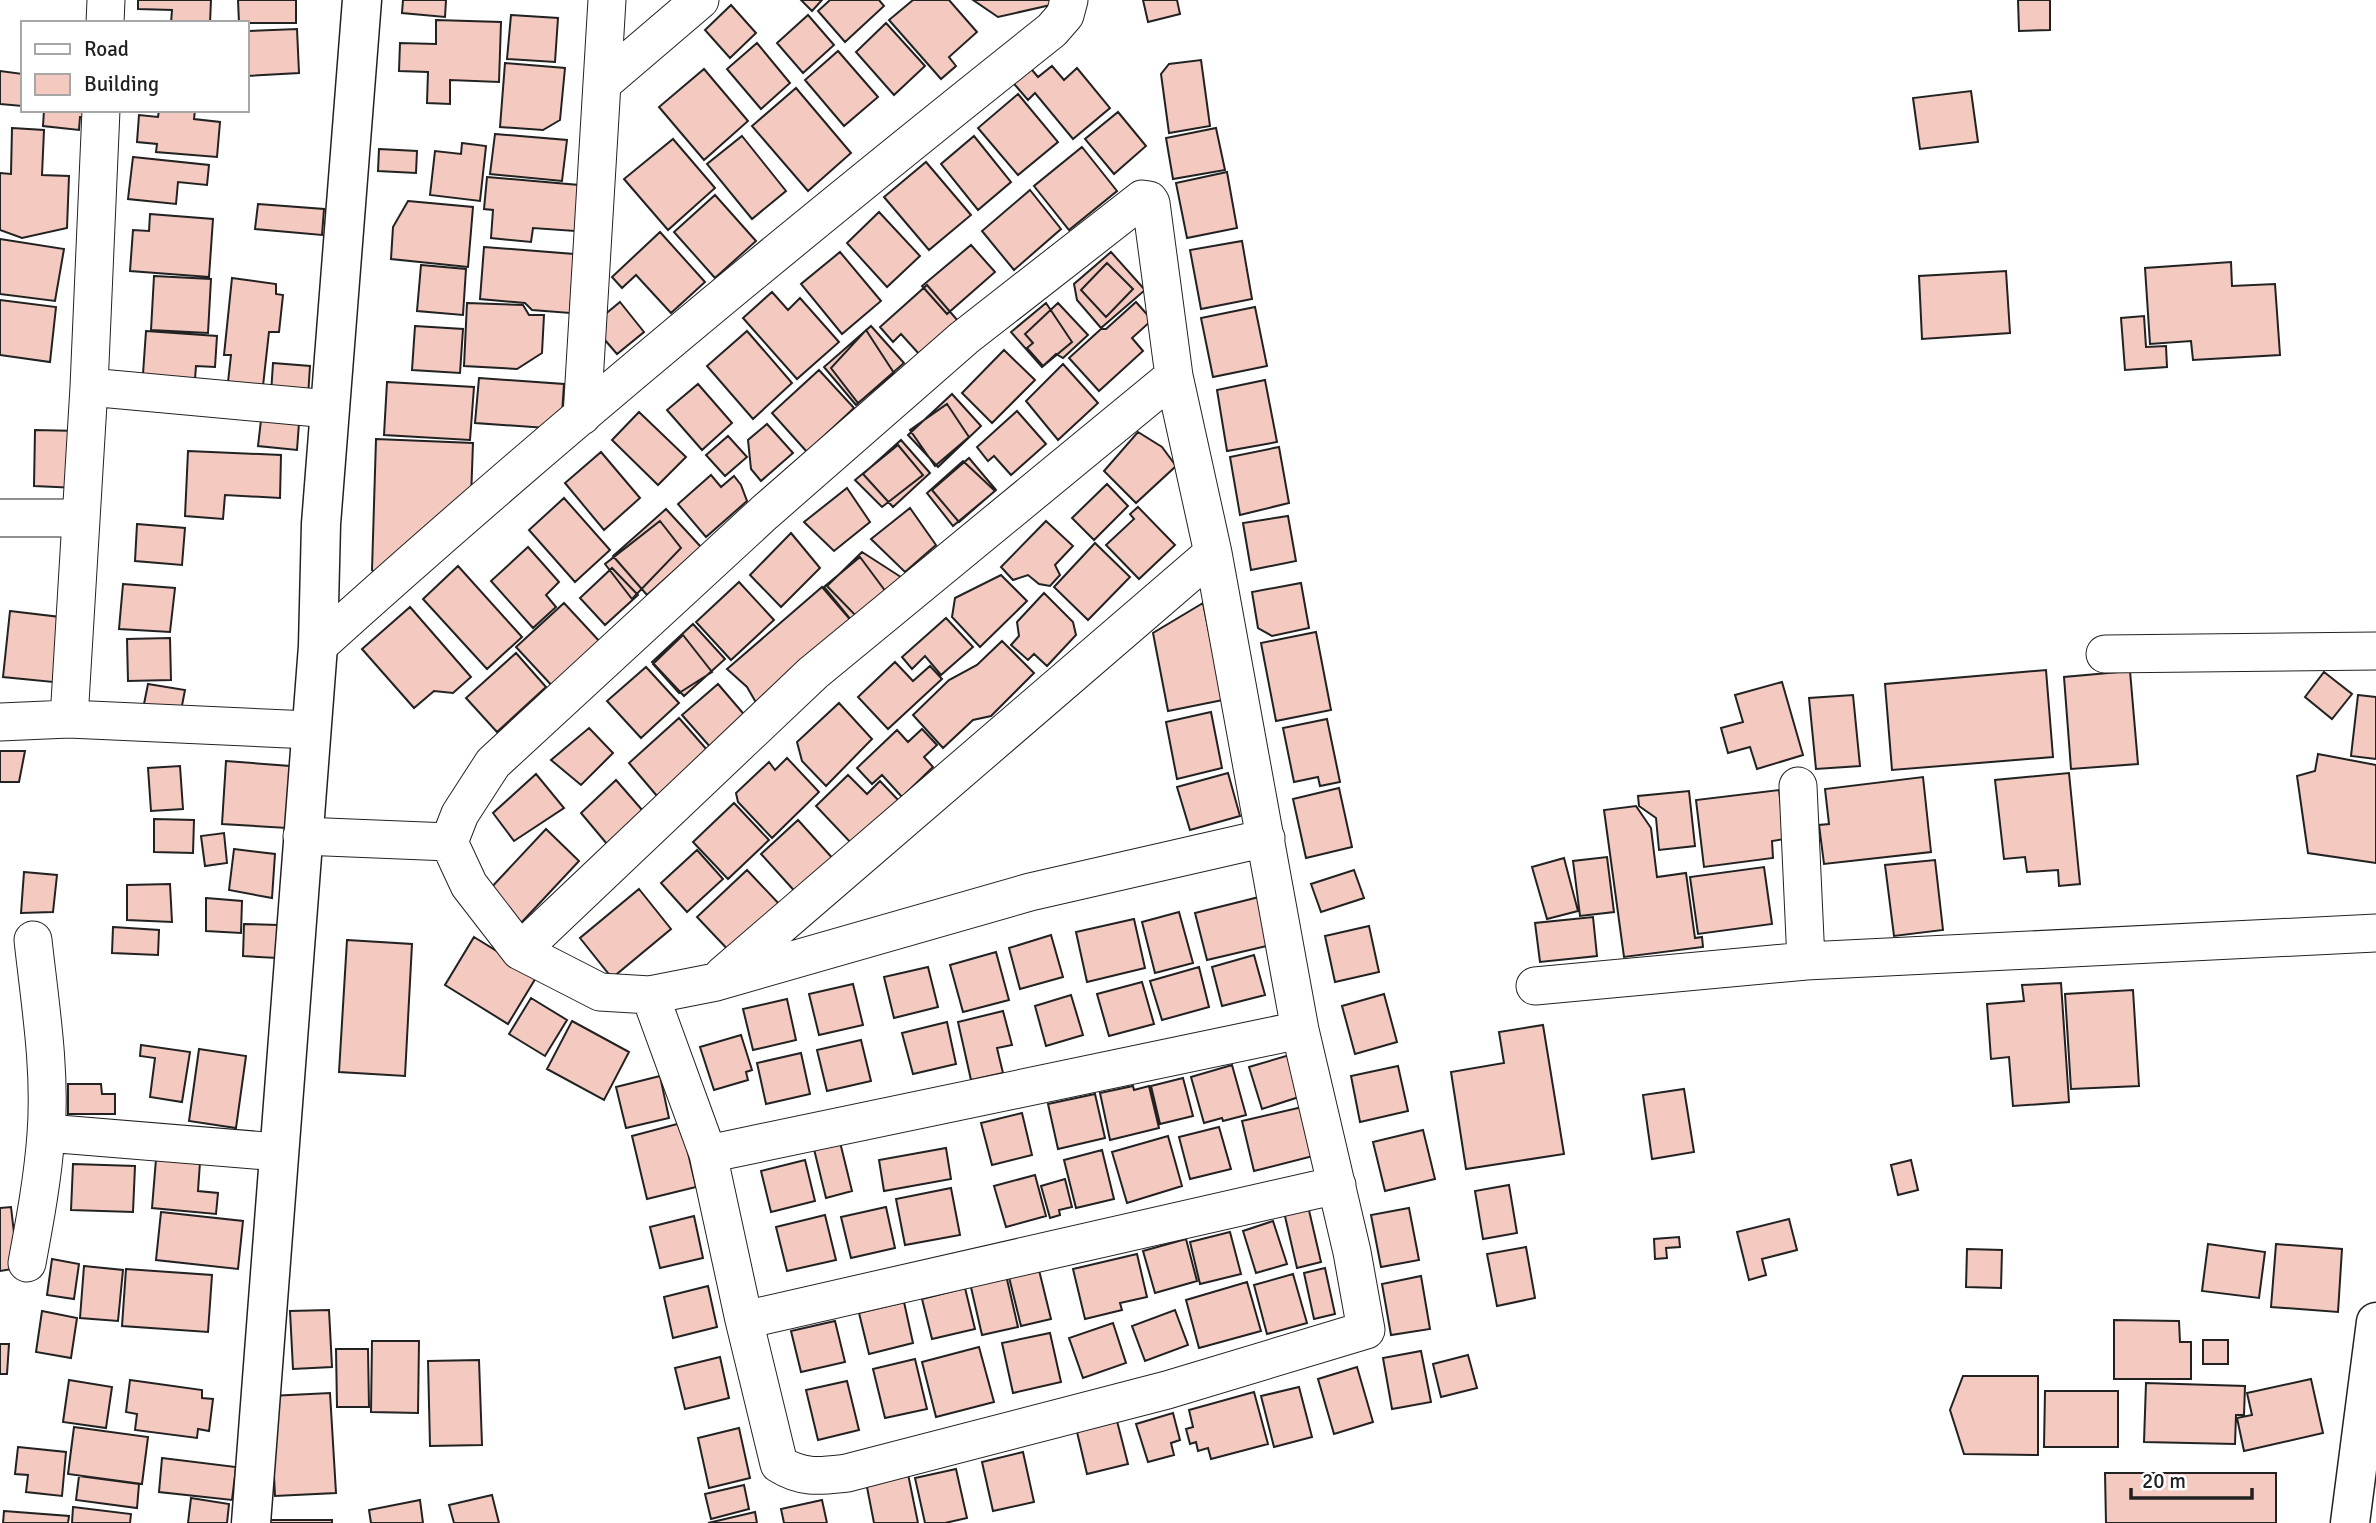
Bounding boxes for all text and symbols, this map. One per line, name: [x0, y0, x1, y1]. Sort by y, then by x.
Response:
legend: [21, 21, 248, 112]
text: Road: [84, 36, 129, 62]
text: Building: [84, 71, 159, 97]
scale bar: [2131, 1456, 2252, 1500]
text: 20 m: [2142, 1468, 2186, 1494]

